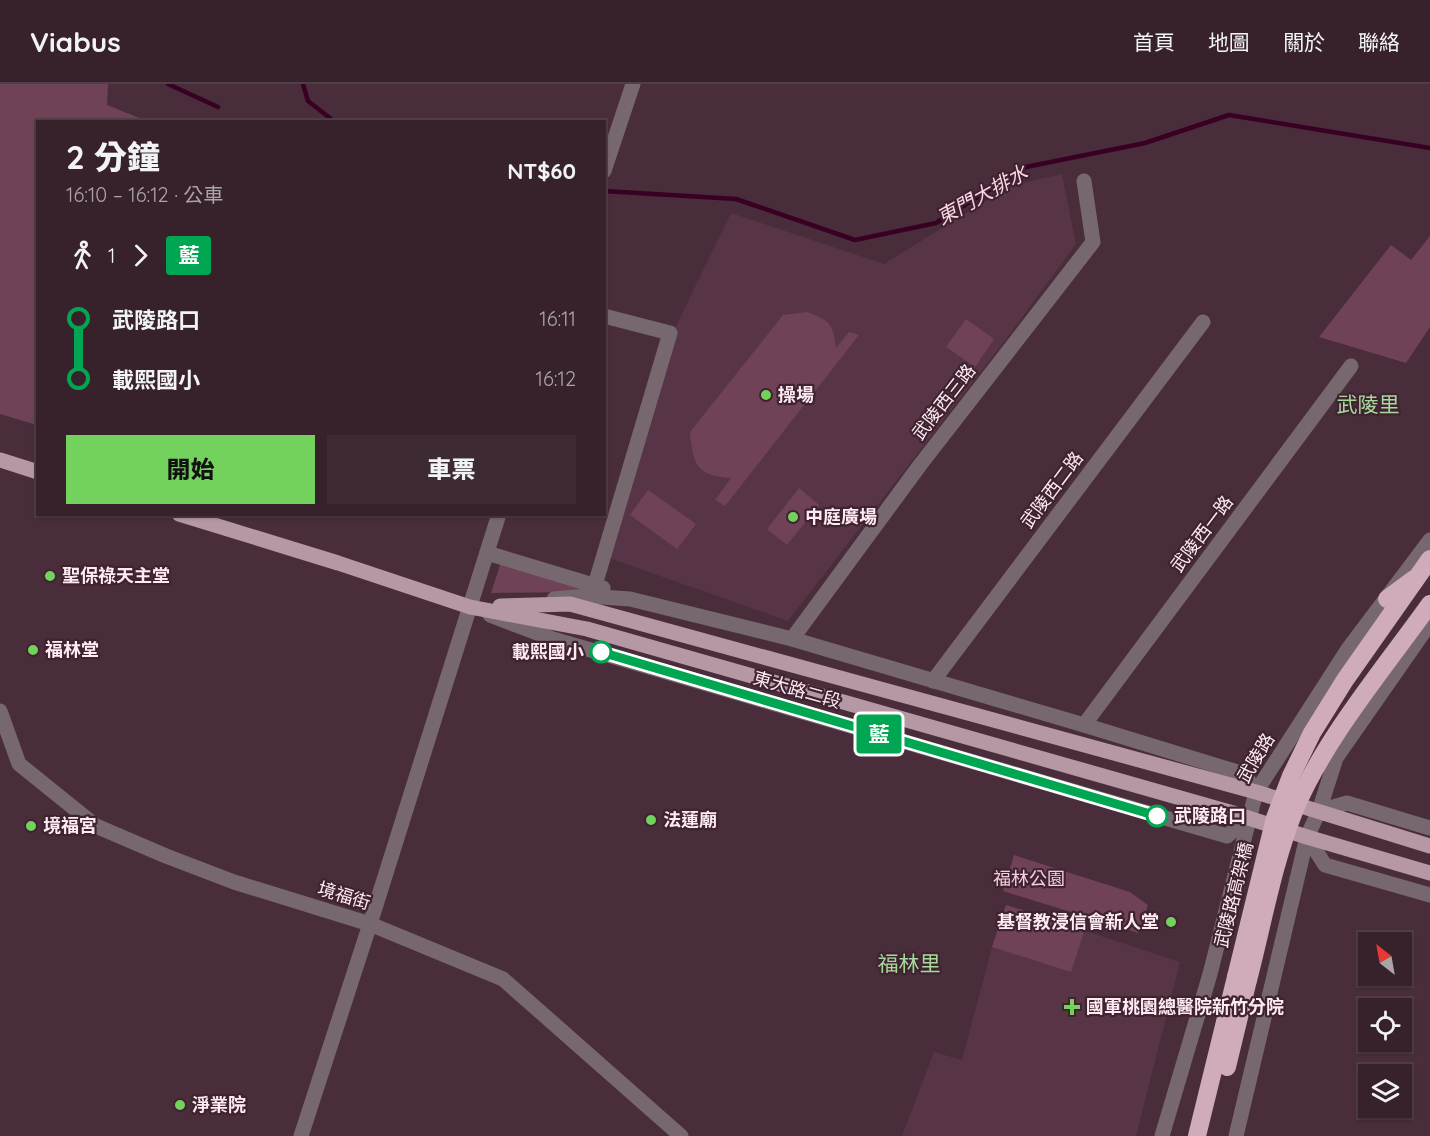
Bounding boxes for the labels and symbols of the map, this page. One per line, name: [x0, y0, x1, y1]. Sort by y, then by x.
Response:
water label: 東門大排水: [932, 159, 1032, 230]
street label: 武陵西三路: [907, 359, 980, 444]
place label: 操場: [778, 383, 814, 406]
marker: 操場: [759, 388, 773, 402]
district label: 武陵里: [1337, 391, 1400, 417]
street label: 武陵西二路: [1015, 447, 1088, 533]
street label: 武陵西一路: [1165, 491, 1238, 577]
place label: 中庭廣場: [805, 505, 877, 528]
marker: 中庭廣場: [786, 510, 800, 524]
place label: 聖保祿天主堂: [62, 564, 170, 587]
marker: 聖保祿天主堂: [43, 569, 57, 583]
place label: 福林堂: [45, 638, 99, 661]
place label: 載熙國小: [512, 640, 584, 663]
marker: 載熙國小: [590, 641, 612, 663]
marker: 福林堂: [26, 643, 40, 657]
street label: 東大路二段: [751, 666, 844, 713]
line badge: 藍: [860, 714, 898, 754]
street label: 武陵路: [1232, 729, 1279, 787]
place label: 武陵路口: [1174, 804, 1246, 827]
marker: 武陵路口: [1146, 805, 1168, 827]
place label: 法蓮廟: [663, 808, 717, 831]
marker: 法蓮廟: [644, 813, 658, 827]
place label: 境福宮: [43, 814, 97, 837]
marker: 境福宮: [24, 819, 38, 833]
street label: 武陵路高架橋: [1209, 840, 1258, 950]
park label: 福林公園: [993, 867, 1065, 890]
street label: 境福街: [315, 877, 373, 914]
place label: 基督教浸信會新人堂: [997, 910, 1159, 933]
marker: 基督教浸信會新人堂: [1164, 915, 1178, 929]
north arrow: [1358, 932, 1412, 986]
district label: 福林里: [878, 950, 941, 976]
place label: 國軍桃園總醫院新竹分院: [1086, 995, 1284, 1018]
marker: 國軍桃園總醫院新竹分院: [1063, 998, 1081, 1016]
place label: 淨業院: [192, 1093, 246, 1116]
marker: 淨業院: [173, 1098, 187, 1112]

